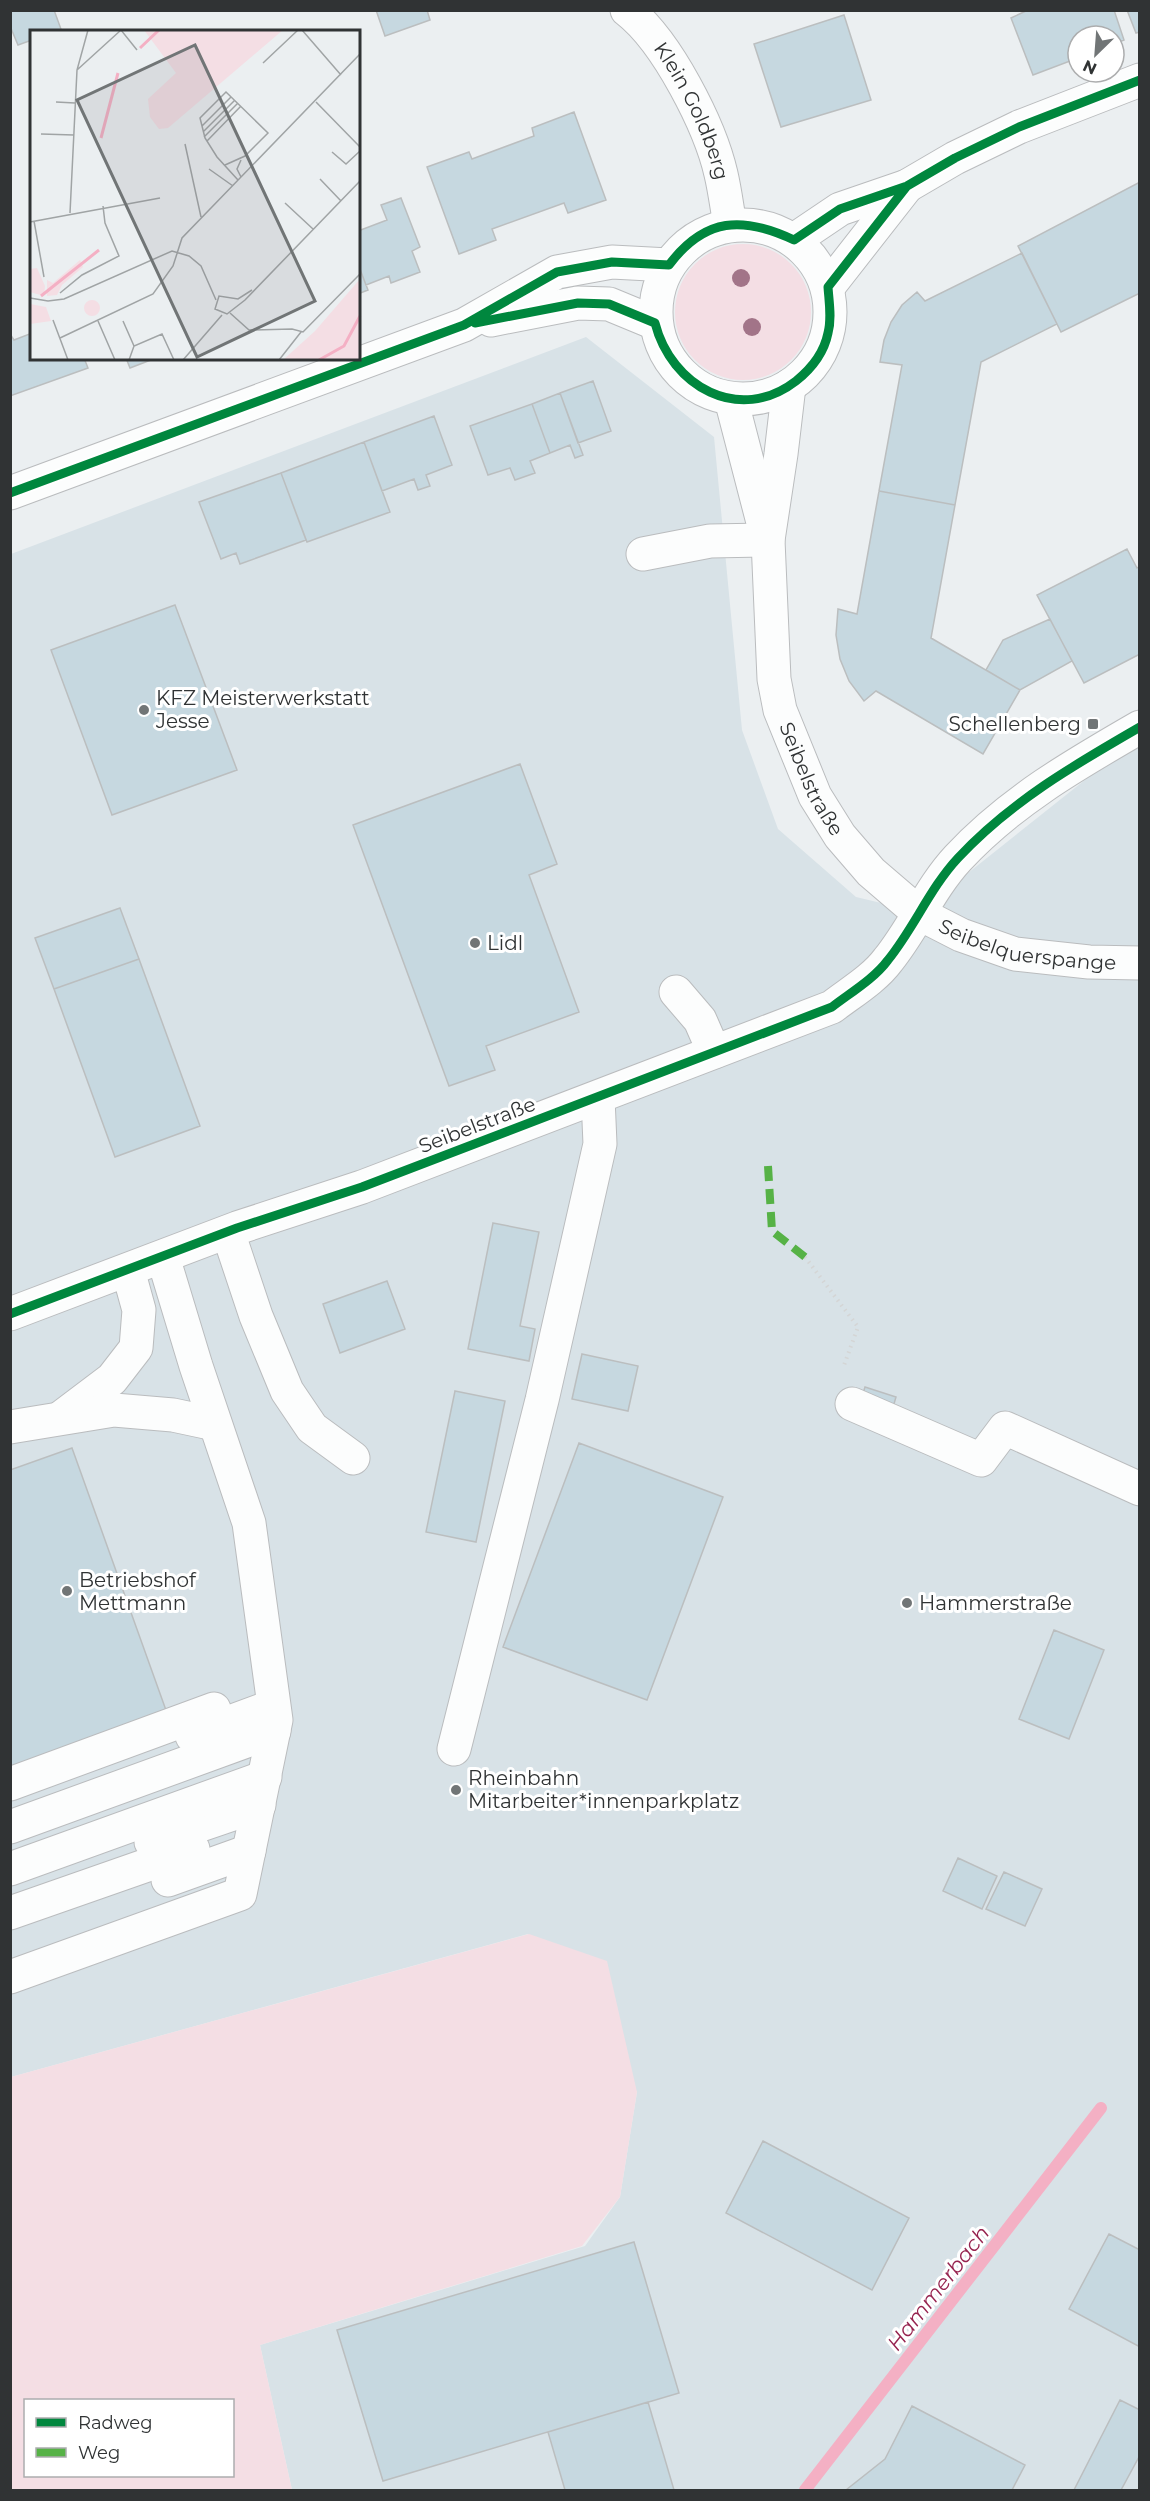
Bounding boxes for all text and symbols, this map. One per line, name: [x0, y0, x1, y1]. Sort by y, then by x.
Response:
north arrow: [1066, 24, 1126, 84]
inset map: [30, 30, 360, 360]
street label: Klein Goldberg: [649, 37, 734, 182]
text: N: [1080, 56, 1100, 78]
place label: KFZ Meisterwerkstatt Jesse: [155, 686, 370, 733]
marker: KFZ Meisterwerkstatt Jesse: [137, 703, 151, 717]
place label: Schellenberg: [949, 712, 1081, 736]
marker: Schellenberg: [1086, 717, 1100, 731]
street label: Seibelstraße: [774, 719, 849, 840]
street label: Seibelquerspange: [935, 914, 1116, 975]
place label: Lidl: [487, 931, 523, 955]
marker: Lidl: [468, 936, 482, 950]
street label: Seibelstraße: [415, 1092, 539, 1158]
place label: Betriebshof Mettmann: [79, 1568, 197, 1615]
marker: Betriebshof Mettmann: [60, 1584, 74, 1598]
place label: Hammerstraße: [919, 1591, 1072, 1615]
marker: Hammerstraße: [900, 1596, 914, 1610]
place label: Rheinbahn Mitarbeiter*innenparkplatz: [468, 1766, 739, 1813]
marker: Rheinbahn Mitarbeiter*innenparkplatz: [449, 1783, 463, 1797]
water label: Hammerbach: [882, 2221, 994, 2355]
legend: [24, 2399, 234, 2477]
text: Radweg: [78, 2412, 153, 2434]
text: Weg: [78, 2442, 120, 2464]

